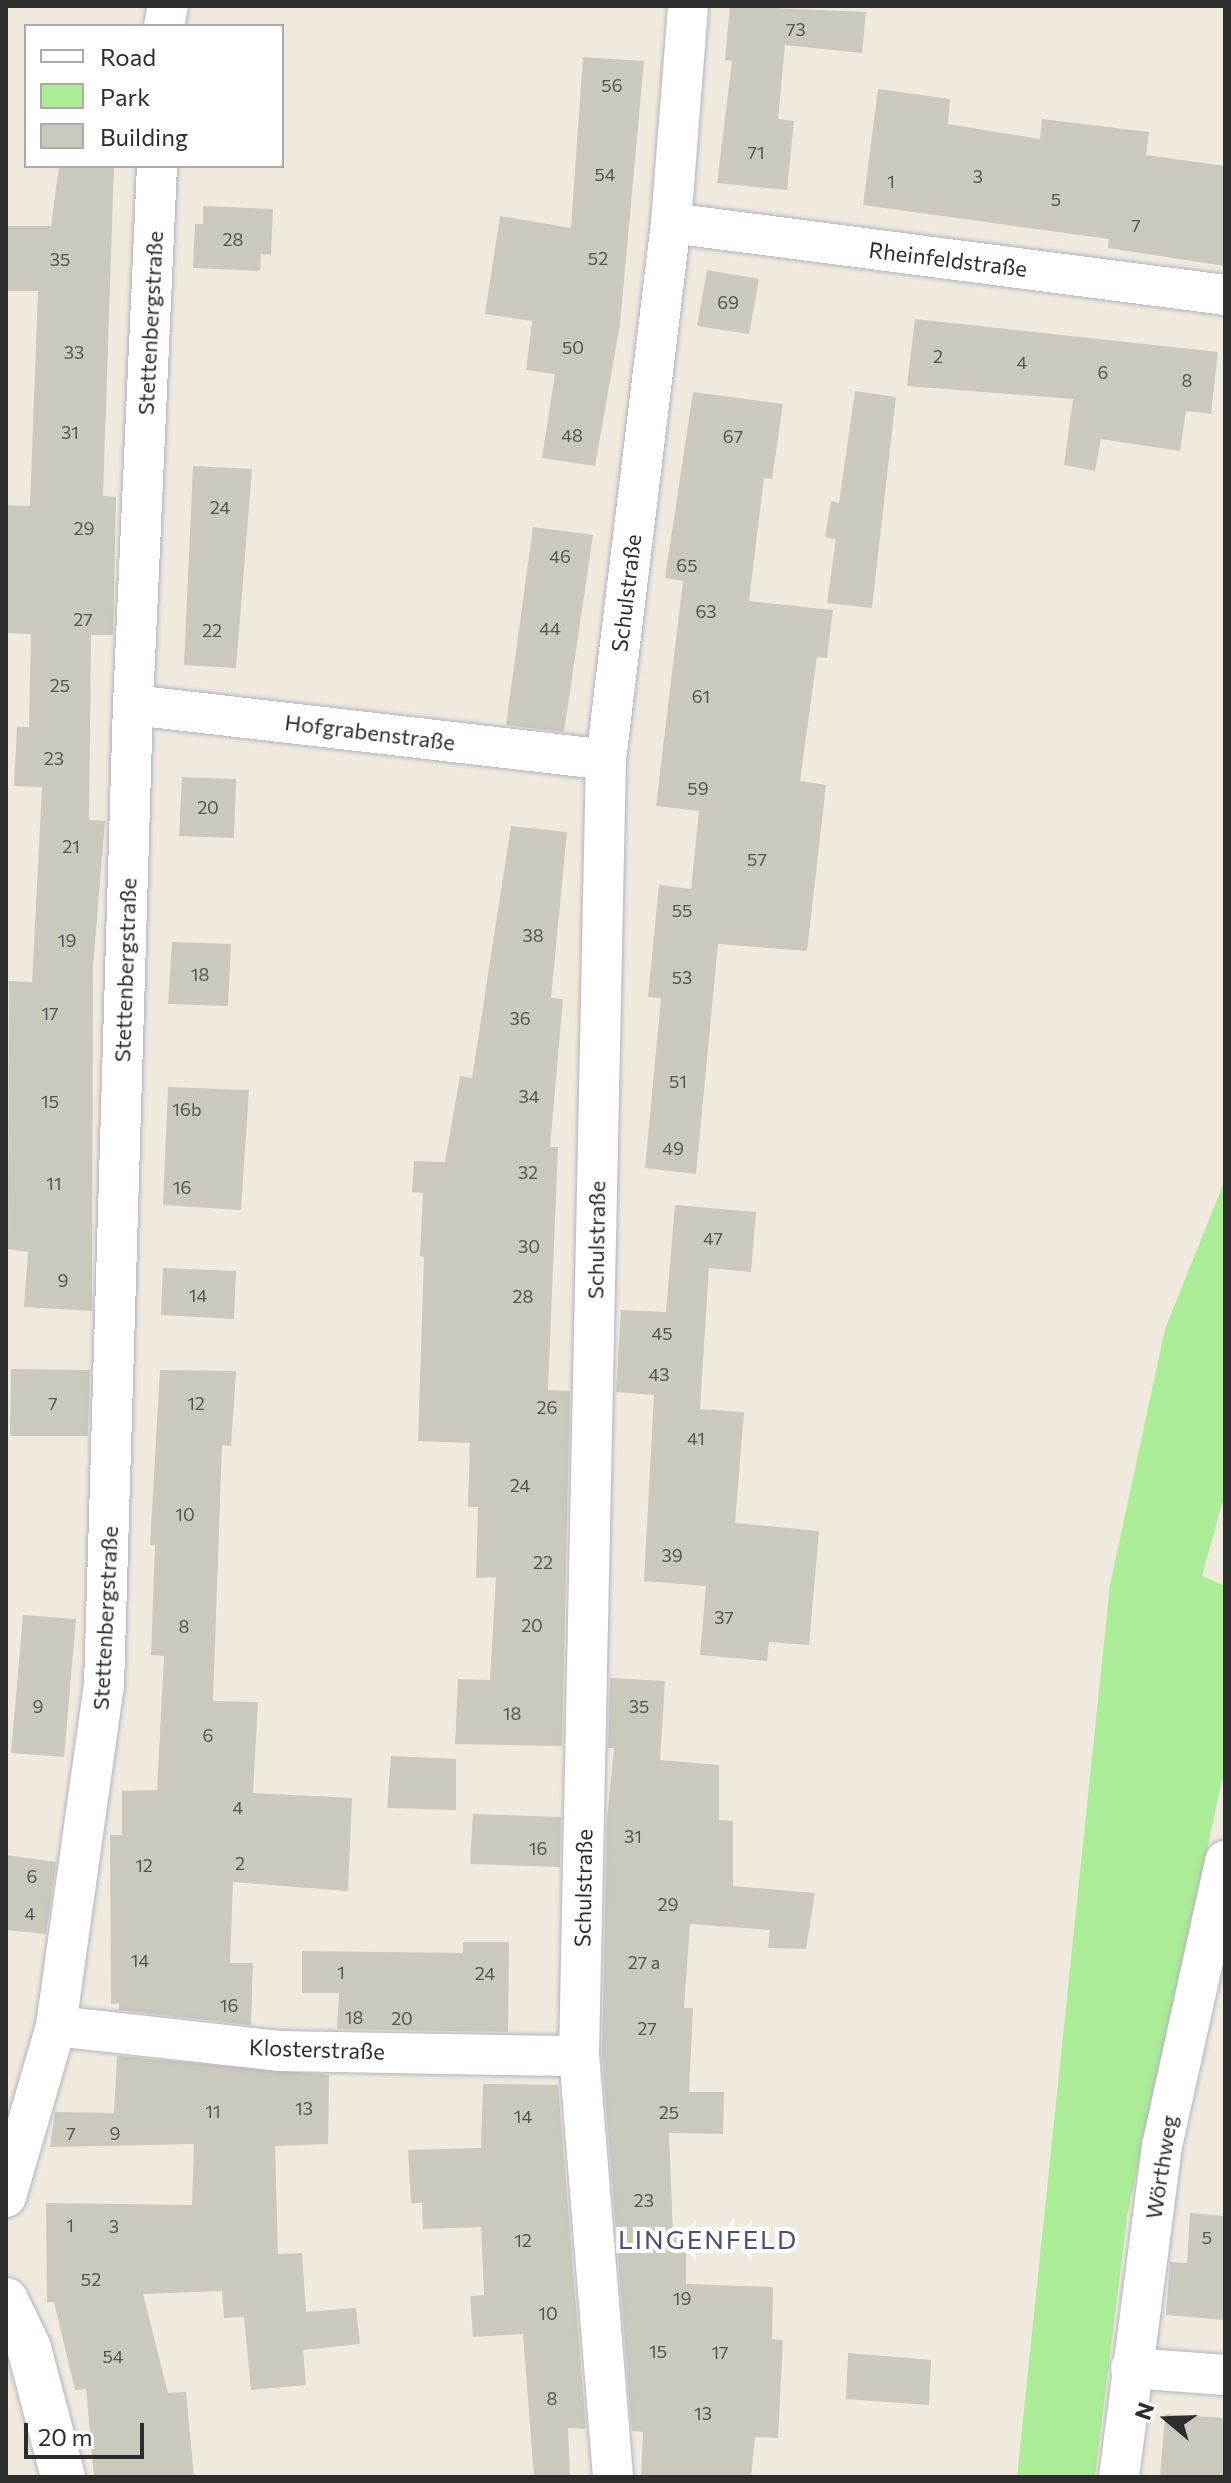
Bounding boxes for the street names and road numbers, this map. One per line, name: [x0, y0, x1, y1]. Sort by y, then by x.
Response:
street label: Stettenbergstraße: [132, 230, 168, 416]
street label: Rheinfeldstraße: [867, 236, 1029, 282]
street label: Schulstraße: [606, 533, 646, 653]
street label: Hofgrabenstraße: [283, 708, 457, 756]
street label: Stettenbergstraße: [109, 877, 141, 1063]
street label: Schulstraße: [582, 1181, 610, 1299]
street label: Stettenbergstraße: [87, 1525, 123, 1711]
street label: Schulstraße: [569, 1829, 597, 1947]
street label: Klosterstraße: [249, 2033, 385, 2065]
street label: Wörthweg: [1140, 2113, 1182, 2221]

